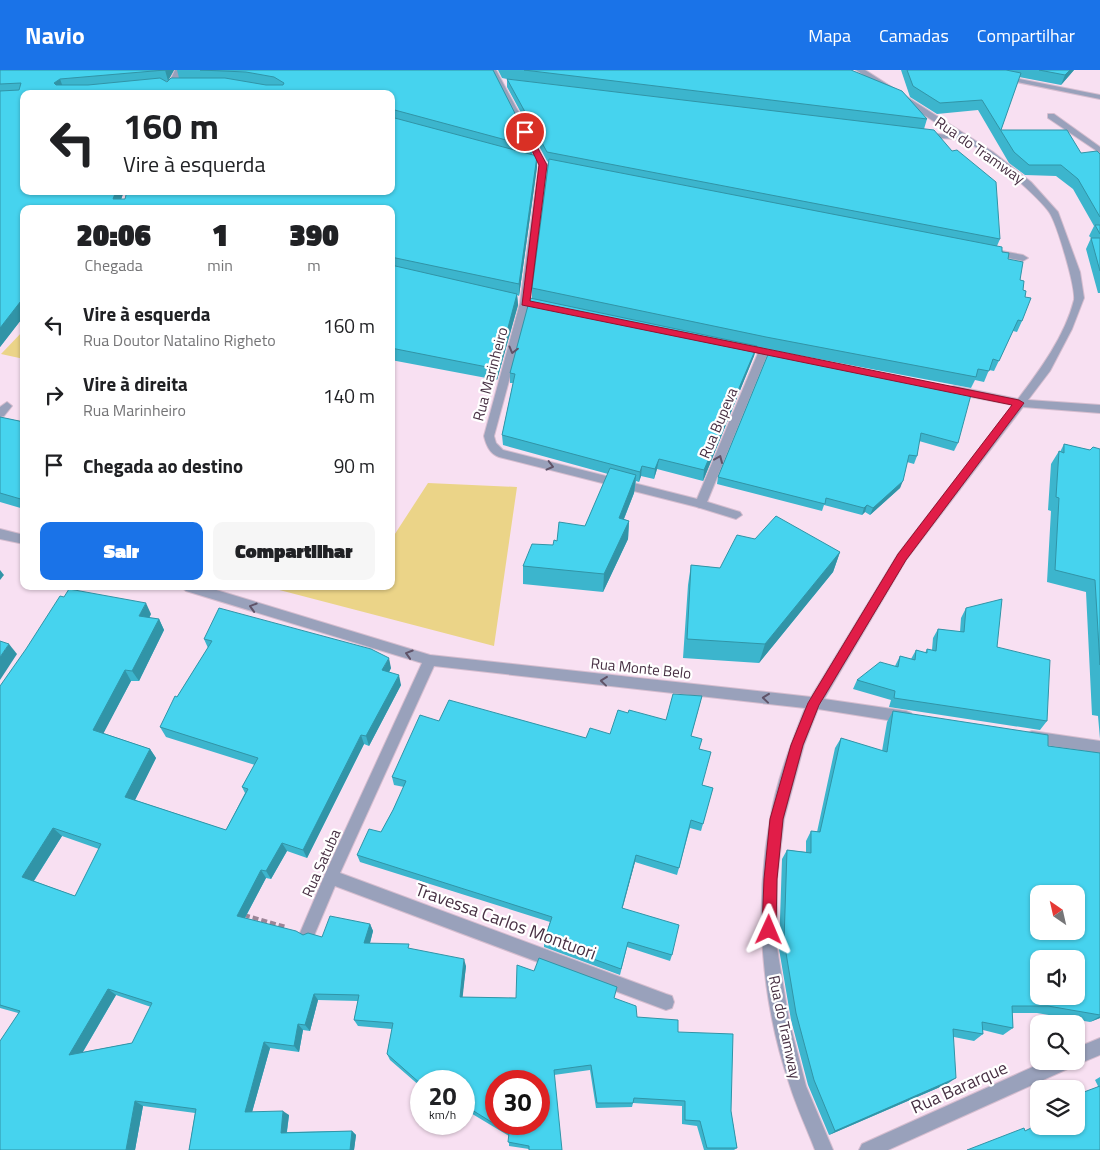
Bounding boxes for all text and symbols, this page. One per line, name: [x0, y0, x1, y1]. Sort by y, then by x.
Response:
text: Navio: [25, 17, 85, 53]
text: Mapa: [808, 22, 851, 49]
text: Camadas: [879, 22, 949, 49]
text: Compartilhar: [977, 22, 1075, 49]
text: 160 m: [123, 99, 219, 153]
icon: left: [40, 110, 105, 175]
street label: Rua do Tramway: [930, 110, 1030, 190]
pin: [504, 111, 546, 153]
icon: arrive: [511, 118, 539, 146]
text: Vire à esquerda: [123, 147, 266, 181]
text: 20:06: [76, 212, 151, 258]
text: 1: [212, 212, 228, 258]
text: 390: [289, 212, 339, 258]
text: Chegada: [85, 253, 143, 277]
text: min: [207, 253, 233, 277]
text: m: [307, 253, 321, 277]
text: Vire à esquerda: [83, 299, 211, 328]
icon: left: [40, 311, 68, 339]
text: 160 m: [323, 311, 375, 340]
street label: Rua Marinheiro: [466, 324, 514, 424]
text: Rua Doutor Natalino Righeto: [83, 328, 276, 352]
one-way arrow: [508, 346, 518, 354]
text: Vire à direita: [83, 369, 188, 398]
icon: right: [40, 381, 68, 409]
text: 140 m: [323, 381, 375, 410]
street label: Rua Bupeva: [693, 383, 743, 462]
text: Rua Marinheiro: [83, 398, 186, 422]
icon: arrive: [40, 451, 68, 479]
text: Chegada ao destino: [83, 451, 243, 480]
text: 90 m: [334, 451, 375, 480]
one-way arrow: [713, 455, 724, 464]
one-way arrow: [546, 460, 555, 471]
button: Sair: [40, 522, 203, 580]
button: Compartilhar: [213, 522, 375, 580]
one-way arrow: [250, 602, 258, 612]
one-way arrow: [405, 649, 413, 659]
street label: Rua Monte Belo: [590, 651, 692, 685]
one-way arrow: [600, 675, 608, 686]
one-way arrow: [761, 693, 769, 704]
street label: Rua Satuba: [296, 825, 346, 901]
street label: Travessa Carlos Montuori: [412, 876, 600, 966]
north arrow: [1030, 885, 1085, 940]
map controls: [1030, 885, 1085, 1135]
position arrow: [742, 903, 794, 955]
button: sound: [1030, 950, 1085, 1005]
street label: Rua do Tramway: [763, 973, 807, 1081]
button: search: [1030, 1015, 1085, 1070]
street label: Rua Bararque: [906, 1054, 1012, 1120]
speed limit sign: 30: [485, 1070, 550, 1135]
text: 20: [428, 1077, 457, 1115]
button: layers: [1030, 1080, 1085, 1135]
text: km/h: [429, 1105, 456, 1124]

